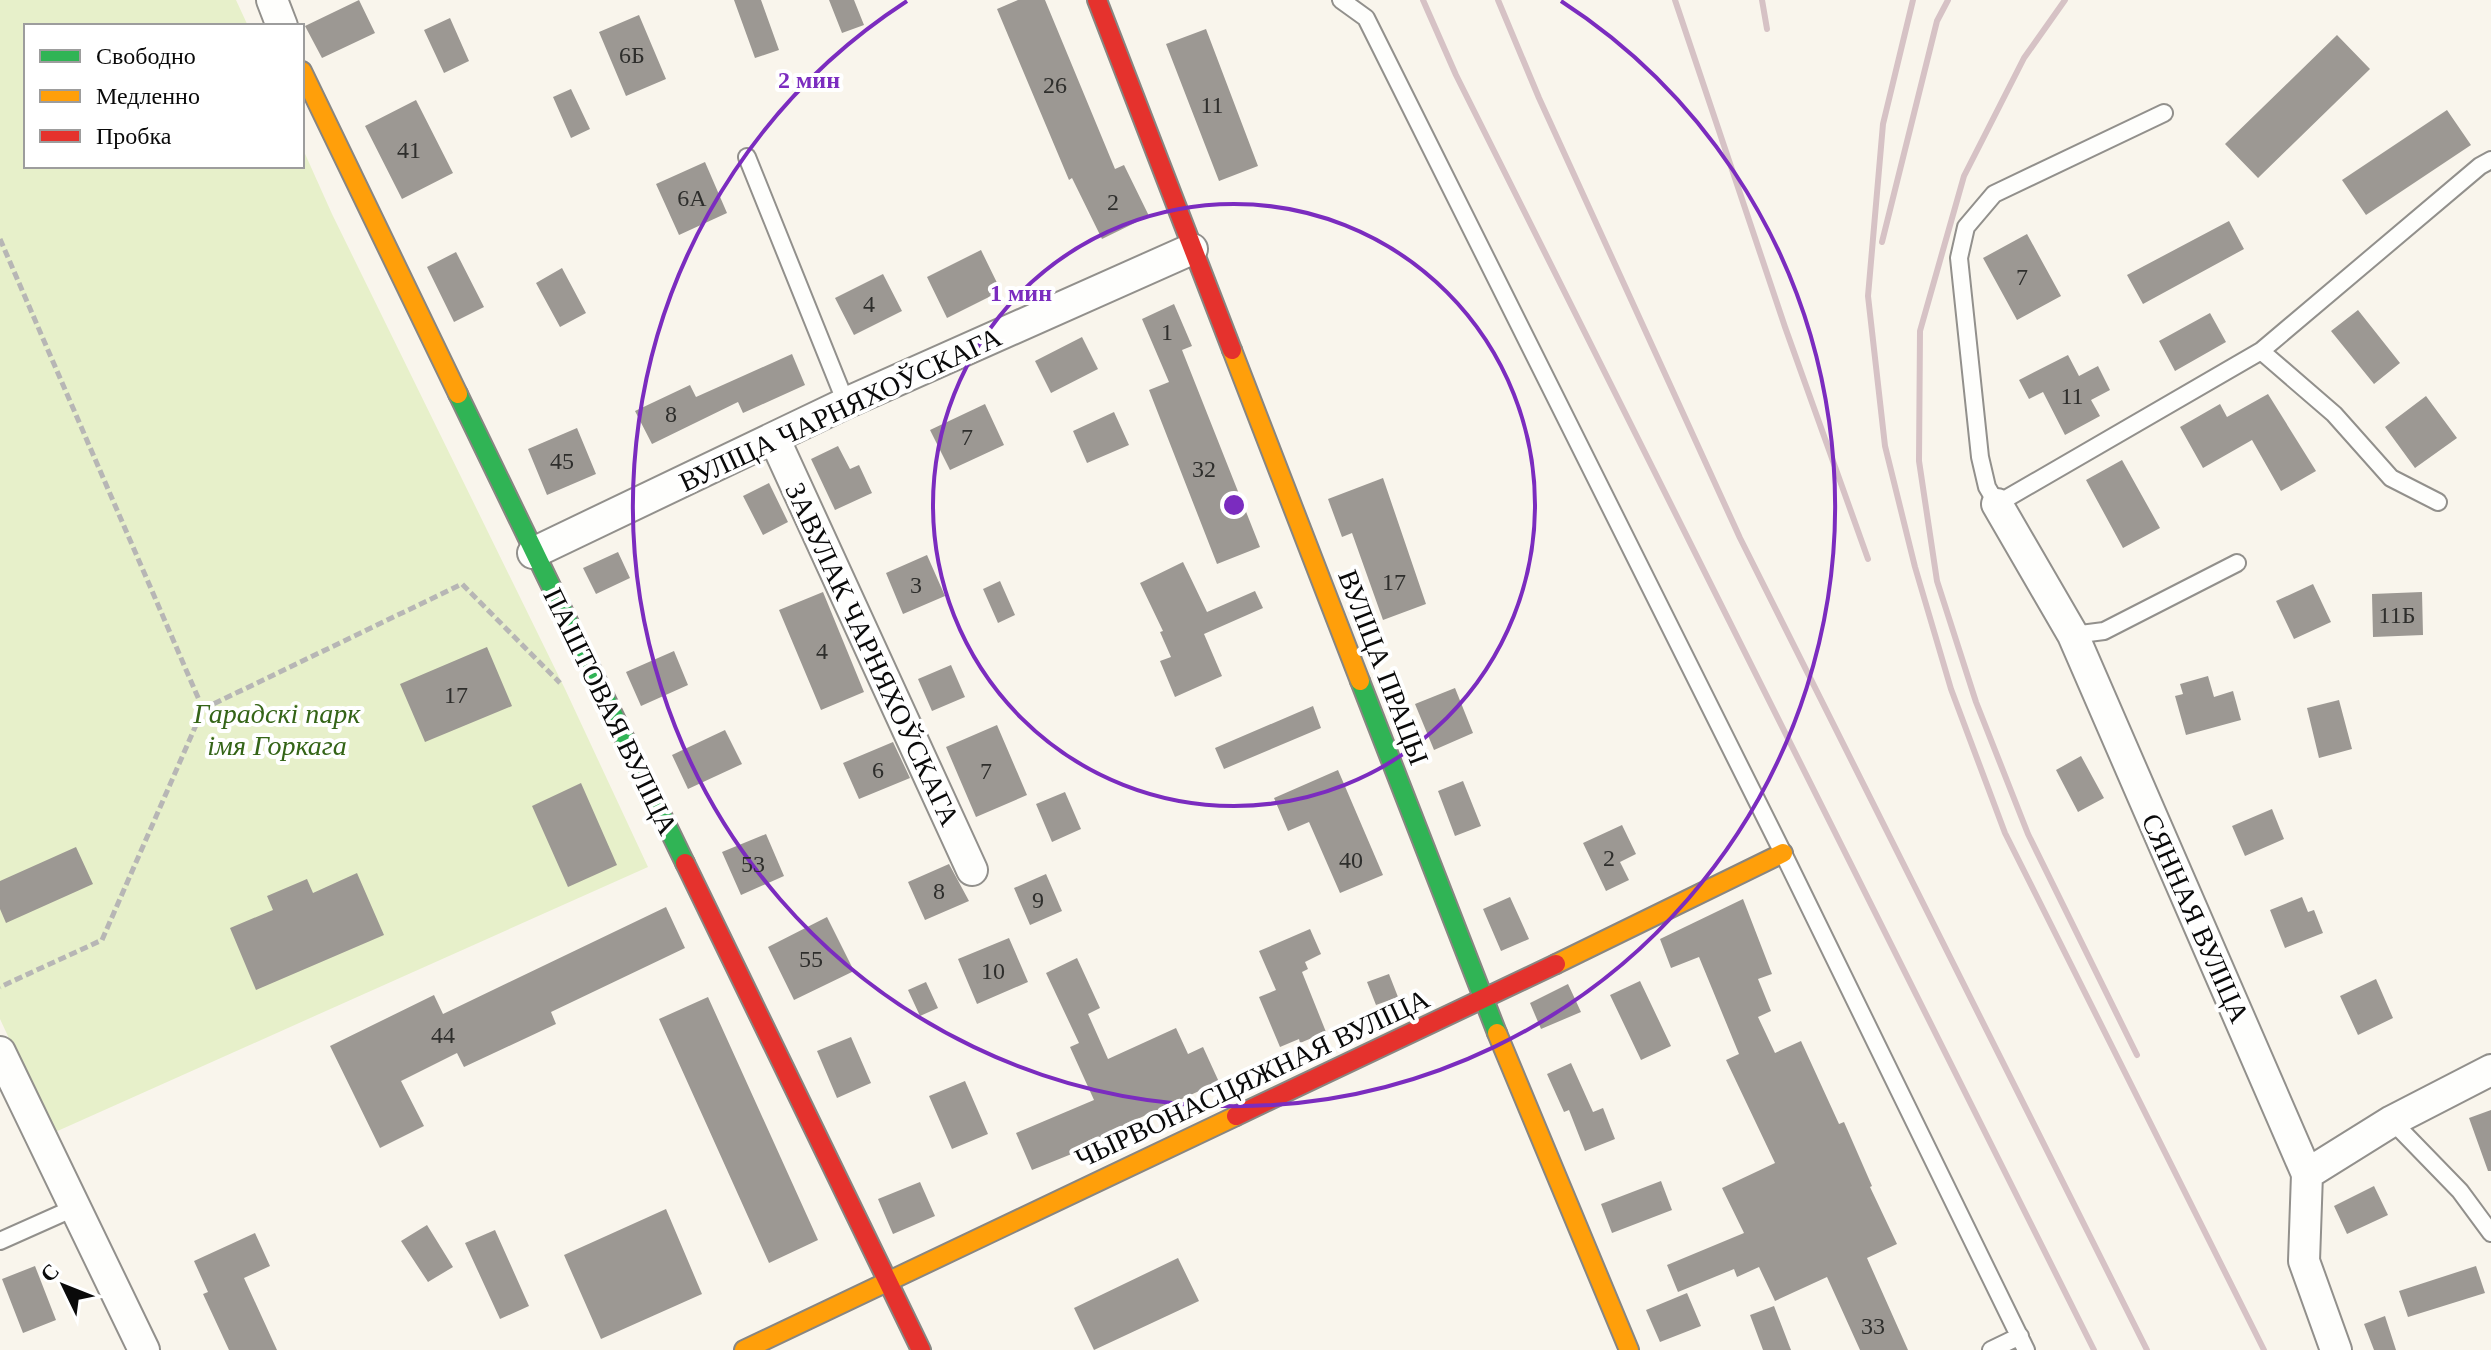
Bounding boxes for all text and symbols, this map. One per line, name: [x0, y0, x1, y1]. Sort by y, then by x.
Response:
legend: [24, 24, 304, 168]
house number: 6Б: [619, 42, 645, 68]
text: Свободно: [96, 43, 196, 69]
text: 2 мин: [778, 67, 840, 93]
house number: 26: [1043, 72, 1067, 98]
text: Медленно: [96, 83, 200, 109]
house number: 11: [1200, 92, 1224, 118]
text: Пробка: [96, 123, 172, 149]
house number: 41: [397, 137, 421, 163]
house number: 6А: [677, 185, 707, 211]
house number: 2: [1107, 189, 1119, 215]
house number: 7: [2016, 264, 2028, 290]
text: 1 мин: [990, 280, 1052, 306]
house number: 4: [863, 291, 875, 317]
house number: 1: [1161, 319, 1173, 345]
street label: ВУЛІЦА ЧАРНЯХОЎСКАГА: [674, 321, 1007, 498]
house number: 11: [2060, 383, 2084, 409]
house number: 8: [665, 401, 677, 427]
house number: 7: [961, 424, 973, 450]
house number: 45: [550, 448, 574, 474]
house number: 32: [1192, 456, 1216, 482]
street label: ЗАВУЛАК ЧАРНЯХОЎСКАГА: [779, 478, 966, 831]
centre of rings: [1220, 491, 1248, 519]
street label: ВУЛІЦА ПРАЦЫ: [1332, 566, 1435, 769]
house number: 17: [1382, 569, 1406, 595]
house number: 3: [910, 572, 922, 598]
street label: ПАШТОВАЯ ВУЛІЦА: [537, 583, 684, 840]
house number: 11Б: [2379, 602, 2415, 628]
house number: 4: [816, 638, 828, 664]
house number: 17: [444, 682, 468, 708]
park label: Гарадскі парк імя Горкага: [193, 698, 361, 761]
house number: 6: [872, 757, 884, 783]
house number: 7: [980, 758, 992, 784]
street label: СЯННАЯ ВУЛІЦА: [2136, 809, 2256, 1028]
house number: 2: [1603, 845, 1615, 871]
house number: 40: [1339, 847, 1363, 873]
house number: 53: [741, 851, 765, 877]
house number: 8: [933, 878, 945, 904]
house number: 9: [1032, 887, 1044, 913]
house number: 55: [799, 946, 823, 972]
house number: 10: [981, 958, 1005, 984]
street label: ЧЫРВОНАСЦЯЖНАЯ ВУЛІЦА: [1070, 982, 1435, 1174]
house number: 44: [431, 1022, 455, 1048]
north arrow: [24, 1246, 104, 1326]
text: С: [35, 1258, 64, 1287]
house number: 33: [1861, 1313, 1885, 1339]

